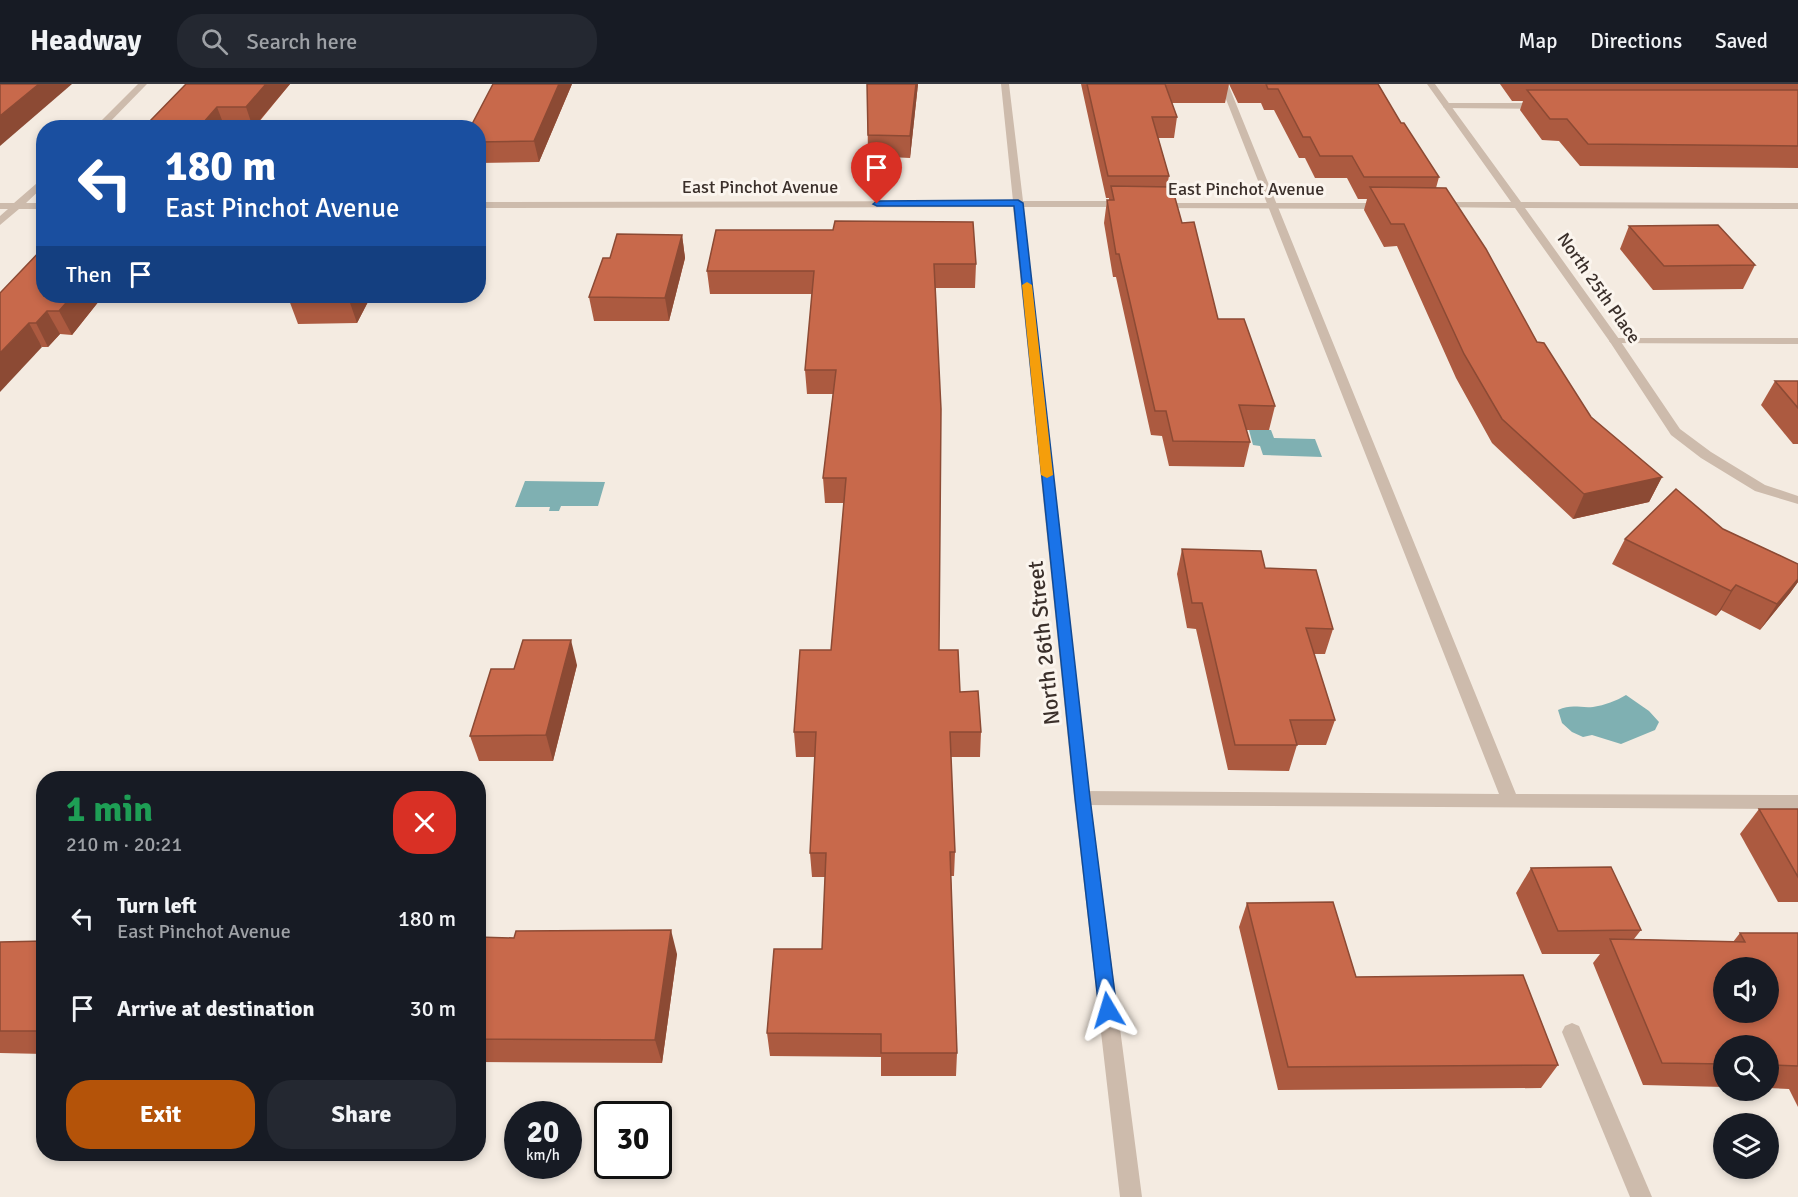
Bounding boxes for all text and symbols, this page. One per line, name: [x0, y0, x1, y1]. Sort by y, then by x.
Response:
search box: [177, 14, 597, 68]
text: Headway: [30, 24, 141, 58]
icon: search: [198, 25, 231, 58]
text: Search here: [246, 28, 357, 55]
text: Map: [1519, 28, 1557, 54]
text: Directions: [1590, 28, 1682, 54]
text: Saved: [1715, 28, 1768, 54]
text: 180 m: [165, 141, 276, 192]
pin: [851, 142, 902, 204]
icon: left: [66, 144, 144, 222]
icon: arrive: [860, 151, 893, 184]
street label: East Pinchot Avenue: [682, 176, 838, 198]
street label: East Pinchot Avenue: [1168, 178, 1324, 200]
text: East Pinchot Avenue: [165, 192, 399, 225]
street label: North 25th Place: [1553, 228, 1645, 348]
icon: arrive: [124, 258, 157, 291]
text: Then: [66, 261, 112, 288]
street label: North 26th Street: [1021, 559, 1066, 726]
text: 1 min: [66, 787, 153, 832]
button: close: [393, 791, 456, 854]
text: 210 m · 20:21: [66, 832, 182, 857]
text: Turn left: [117, 892, 197, 919]
icon: left: [66, 902, 99, 935]
text: 180 m: [398, 905, 456, 932]
text: East Pinchot Avenue: [117, 919, 291, 944]
map controls: [1713, 957, 1779, 1179]
button: sound: [1713, 957, 1779, 1023]
position arrow: [1076, 978, 1140, 1042]
icon: arrive: [66, 992, 99, 1025]
text: Arrive at destination: [117, 995, 314, 1022]
text: 30 m: [410, 995, 456, 1022]
button: search: [1713, 1035, 1779, 1101]
button: Exit: [66, 1080, 255, 1149]
button: Share: [267, 1080, 456, 1149]
speed limit sign: 30: [594, 1101, 672, 1179]
button: layers: [1713, 1113, 1779, 1179]
text: 20: [527, 1114, 559, 1151]
text: km/h: [526, 1146, 560, 1164]

